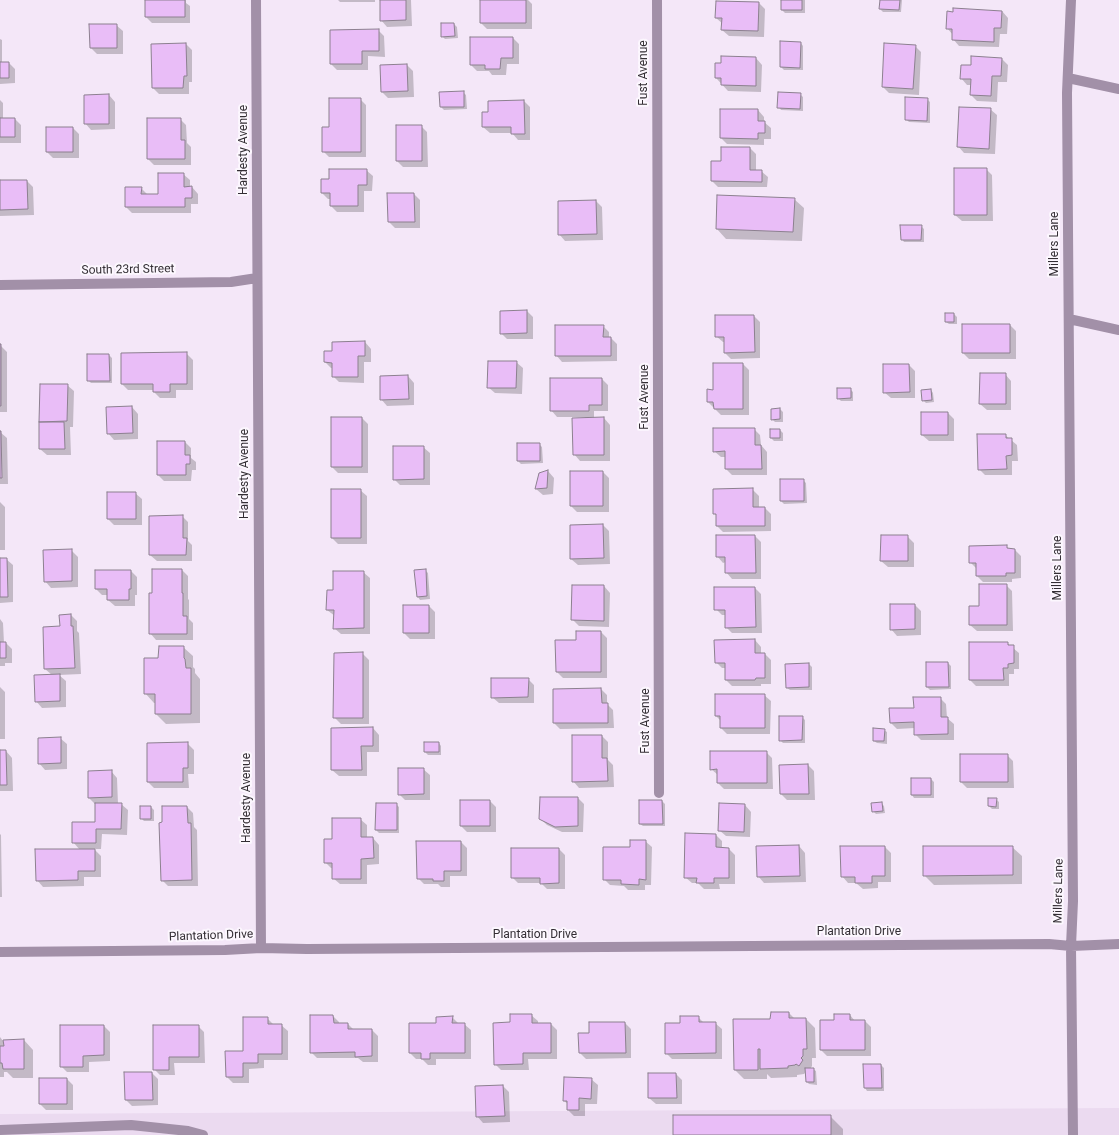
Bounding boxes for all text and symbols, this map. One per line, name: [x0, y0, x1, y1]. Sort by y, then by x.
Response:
street label: Fust Avenue: [637, 40, 651, 106]
street label: Hardesty Avenue: [237, 105, 251, 195]
street label: Millers Lane: [1048, 212, 1062, 276]
street label: South 23rd Street: [81, 262, 175, 278]
street label: Fust Avenue: [638, 364, 652, 430]
street label: Hardesty Avenue: [238, 429, 252, 519]
street label: Millers Lane: [1051, 536, 1065, 600]
street label: Fust Avenue: [639, 688, 653, 754]
street label: Hardesty Avenue: [240, 753, 254, 843]
street label: Millers Lane: [1051, 858, 1067, 924]
street label: Plantation Drive: [817, 925, 901, 939]
street label: Plantation Drive: [169, 927, 253, 945]
street label: Plantation Drive: [493, 928, 577, 942]

